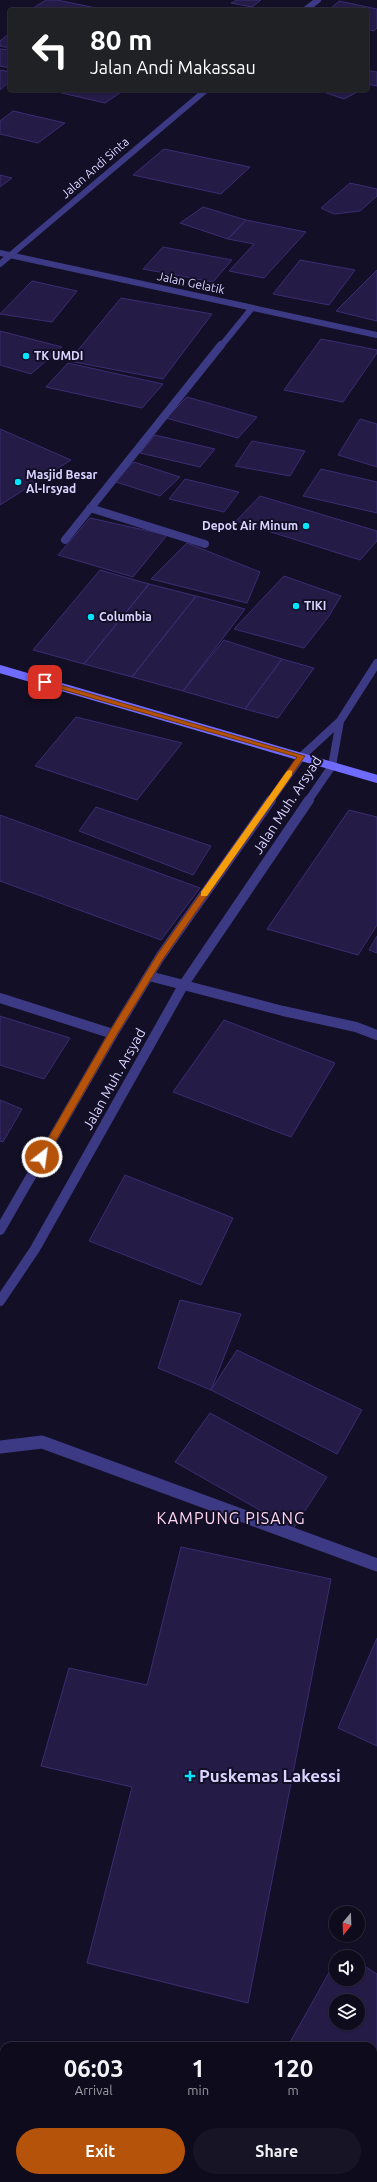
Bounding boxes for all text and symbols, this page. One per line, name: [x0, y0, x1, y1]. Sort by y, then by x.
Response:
icon: left: [24, 24, 76, 76]
text: 80 m: [90, 24, 152, 55]
text: Jalan Andi Makassau: [90, 57, 256, 77]
street label: Jalan Andi Sinta: [58, 135, 131, 200]
street label: Jalan Gelatik: [156, 269, 226, 296]
place label: TK UMDI: [34, 349, 83, 362]
marker: TK UMDI: [21, 351, 31, 361]
place label: Masjid Besar Al-Irsyad: [26, 468, 98, 495]
marker: Masjid Besar Al-Irsyad: [13, 477, 23, 487]
place label: Depot Air Minum: [202, 519, 298, 532]
marker: Depot Air Minum: [301, 521, 311, 531]
place label: TIKI: [304, 599, 326, 612]
marker: TIKI: [291, 601, 301, 611]
place label: Columbia: [99, 610, 152, 623]
marker: Columbia: [86, 612, 96, 622]
pin: [28, 665, 62, 699]
icon: arrive: [34, 671, 56, 693]
street label: Jalan Muh. Arsyad: [249, 753, 325, 857]
street label: Jalan Muh. Arsyad: [79, 1025, 149, 1133]
position arrow: [21, 1136, 63, 1178]
district label: KAMPUNG PISANG: [156, 1509, 306, 1527]
place label: Puskemas Lakessi: [199, 1766, 341, 1785]
marker: Puskemas Lakessi: [184, 1770, 196, 1782]
north arrow: [329, 1906, 365, 1942]
map controls: [329, 1906, 365, 2030]
button: sound: [329, 1950, 365, 1986]
button: layers: [329, 1994, 365, 2030]
text: 06:03: [64, 2055, 124, 2082]
text: 1: [191, 2055, 205, 2082]
text: 120: [273, 2055, 313, 2082]
text: Arrival: [75, 2083, 113, 2097]
text: min: [187, 2083, 209, 2097]
text: m: [287, 2083, 299, 2097]
button: Exit: [16, 2128, 185, 2174]
button: Share: [193, 2128, 361, 2174]

